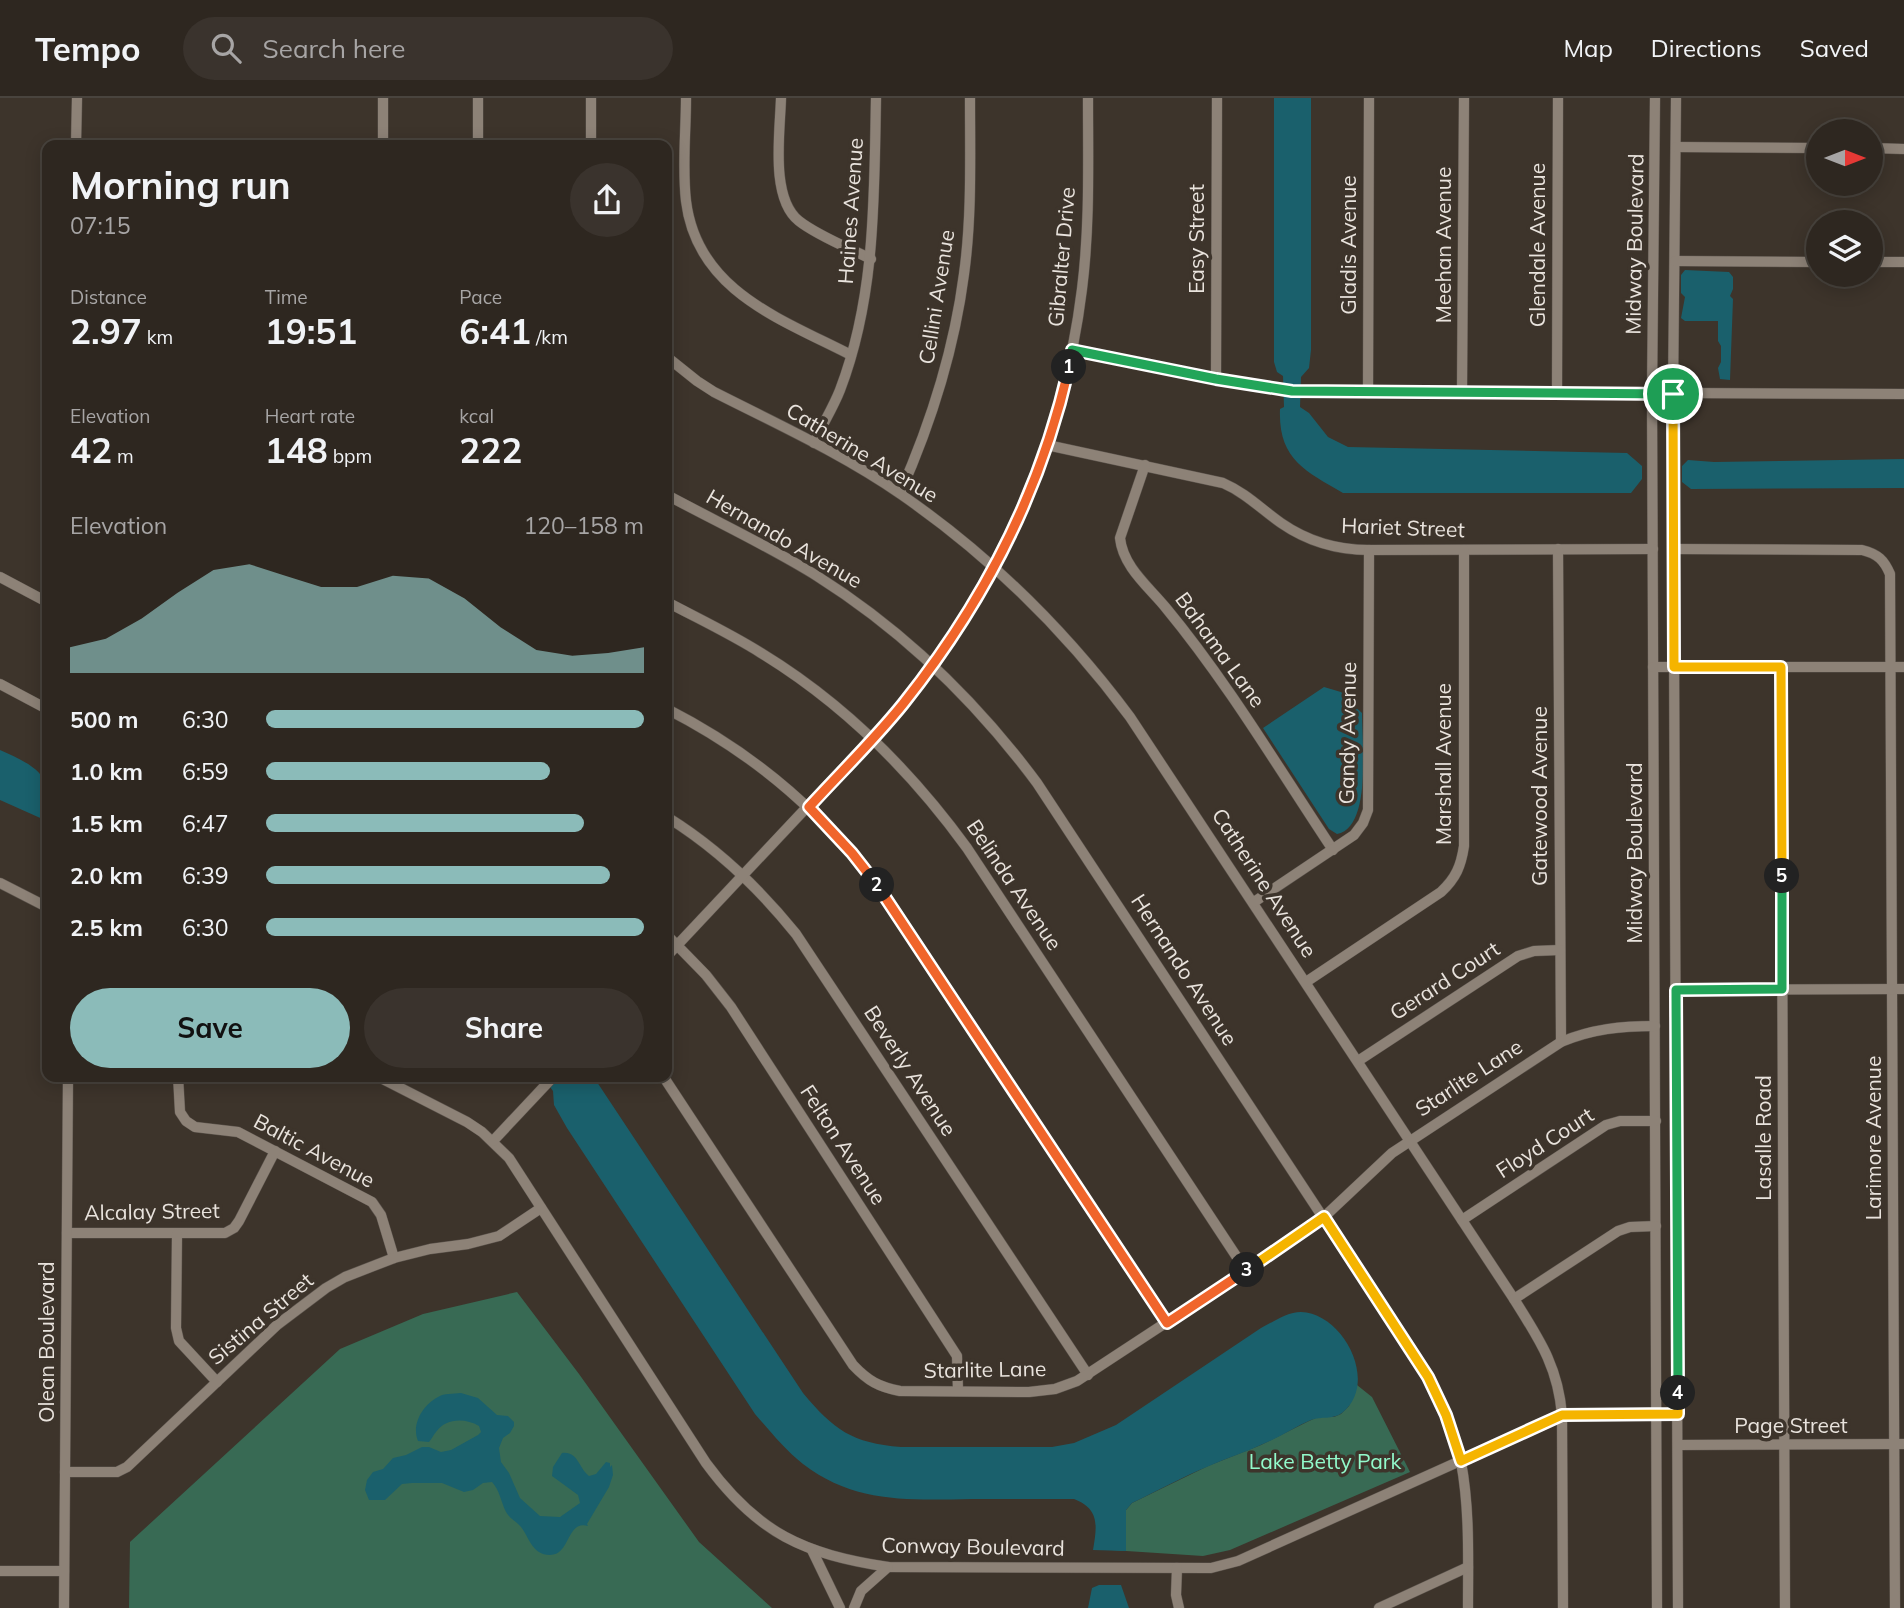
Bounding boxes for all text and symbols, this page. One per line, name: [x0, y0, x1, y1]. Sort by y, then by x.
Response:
search box: [183, 17, 673, 80]
text: Tempo: [35, 28, 141, 69]
icon: search: [207, 29, 245, 67]
text: Search here: [263, 32, 406, 65]
text: Map: [1563, 33, 1613, 63]
text: Directions: [1651, 33, 1762, 63]
text: Saved: [1800, 33, 1869, 63]
north arrow: [1806, 119, 1883, 196]
map controls: [1806, 119, 1883, 287]
street label: Haines Avenue: [832, 137, 868, 285]
street label: Midway Boulevard: [1619, 153, 1649, 335]
text: Morning run: [70, 161, 291, 209]
button: share: [570, 163, 644, 237]
street label: Glendale Avenue: [1524, 163, 1550, 327]
street label: Meehan Avenue: [1430, 167, 1456, 323]
street label: Gladis Avenue: [1335, 175, 1361, 315]
street label: Easy Street: [1183, 184, 1209, 294]
street label: Gibralter Drive: [1042, 186, 1080, 328]
button: layers: [1806, 210, 1883, 287]
text: 07:15: [70, 211, 130, 240]
street label: Cellini Avenue: [913, 228, 959, 366]
text: Distance: [70, 285, 147, 309]
text: Time: [265, 285, 308, 309]
text: Pace: [459, 285, 502, 309]
text: 2.97: [70, 309, 142, 353]
text: 19:51: [265, 309, 357, 353]
text: 6:41: [459, 309, 531, 353]
text: km: [142, 325, 173, 349]
text: /km: [531, 325, 568, 349]
pin: 1: [1052, 350, 1086, 384]
text: 1: [1063, 354, 1074, 378]
pin: [1643, 364, 1703, 424]
icon: arrive: [1654, 375, 1692, 413]
street label: Catherine Avenue: [782, 397, 943, 508]
text: Elevation: [70, 404, 150, 428]
text: Heart rate: [265, 404, 355, 428]
text: kcal: [459, 404, 494, 428]
text: 42: [70, 428, 112, 472]
text: 148: [265, 428, 328, 472]
text: 222: [459, 428, 522, 472]
text: m: [112, 444, 134, 468]
text: bpm: [328, 444, 372, 468]
street label: Hernando Avenue: [702, 483, 867, 593]
text: Elevation: [70, 511, 167, 540]
text: 120–158 m: [523, 511, 644, 540]
street label: Hariet Street: [1341, 512, 1465, 542]
street label: Bahama Lane: [1170, 587, 1271, 712]
street label: Gandy Avenue: [1333, 661, 1361, 805]
street label: Marshall Avenue: [1430, 683, 1456, 845]
text: 500 m: [70, 705, 138, 734]
text: 6:30: [182, 705, 229, 734]
street label: Gatewood Avenue: [1526, 706, 1552, 886]
text: 1.0 km: [70, 757, 143, 786]
text: 6:59: [182, 757, 229, 786]
street label: Midway Boulevard: [1621, 762, 1647, 944]
street label: Catherine Avenue: [1207, 803, 1323, 962]
text: 1.5 km: [70, 809, 143, 838]
text: 6:47: [182, 809, 229, 838]
street label: Belinda Avenue: [962, 814, 1068, 955]
pin: 5: [1764, 858, 1800, 894]
text: 2.0 km: [70, 861, 143, 890]
text: 6:39: [182, 861, 229, 890]
text: 5: [1776, 863, 1787, 887]
pin: 2: [860, 868, 894, 902]
text: 2: [871, 872, 882, 896]
street label: Hernando Avenue: [1126, 889, 1244, 1050]
text: 2.5 km: [70, 913, 143, 942]
text: 6:30: [182, 913, 229, 942]
street label: Gerard Court: [1385, 935, 1504, 1025]
button: Save: [70, 988, 350, 1068]
button: Share: [364, 988, 644, 1068]
street label: Beverly Avenue: [859, 1000, 963, 1141]
street label: Starlite Lane: [1410, 1033, 1527, 1121]
street label: Larimore Avenue: [1860, 1056, 1886, 1220]
street label: Lasalle Road: [1750, 1075, 1776, 1201]
street label: Felton Avenue: [795, 1080, 892, 1209]
street label: Floyd Court: [1491, 1101, 1598, 1183]
street label: Baltic Avenue: [250, 1107, 379, 1193]
street label: Alcalay Street: [84, 1197, 220, 1225]
pin: 3: [1230, 1252, 1264, 1288]
text: 3: [1241, 1257, 1252, 1281]
street label: Olean Boulevard: [33, 1261, 59, 1423]
street label: Sistina Street: [203, 1267, 318, 1370]
street label: Starlite Lane: [923, 1355, 1046, 1383]
pin: 4: [1660, 1376, 1696, 1410]
text: 4: [1672, 1380, 1683, 1404]
street label: Page Street: [1734, 1412, 1848, 1438]
park label: Lake Betty Park: [1249, 1448, 1401, 1474]
street label: Conway Boulevard: [881, 1531, 1065, 1561]

